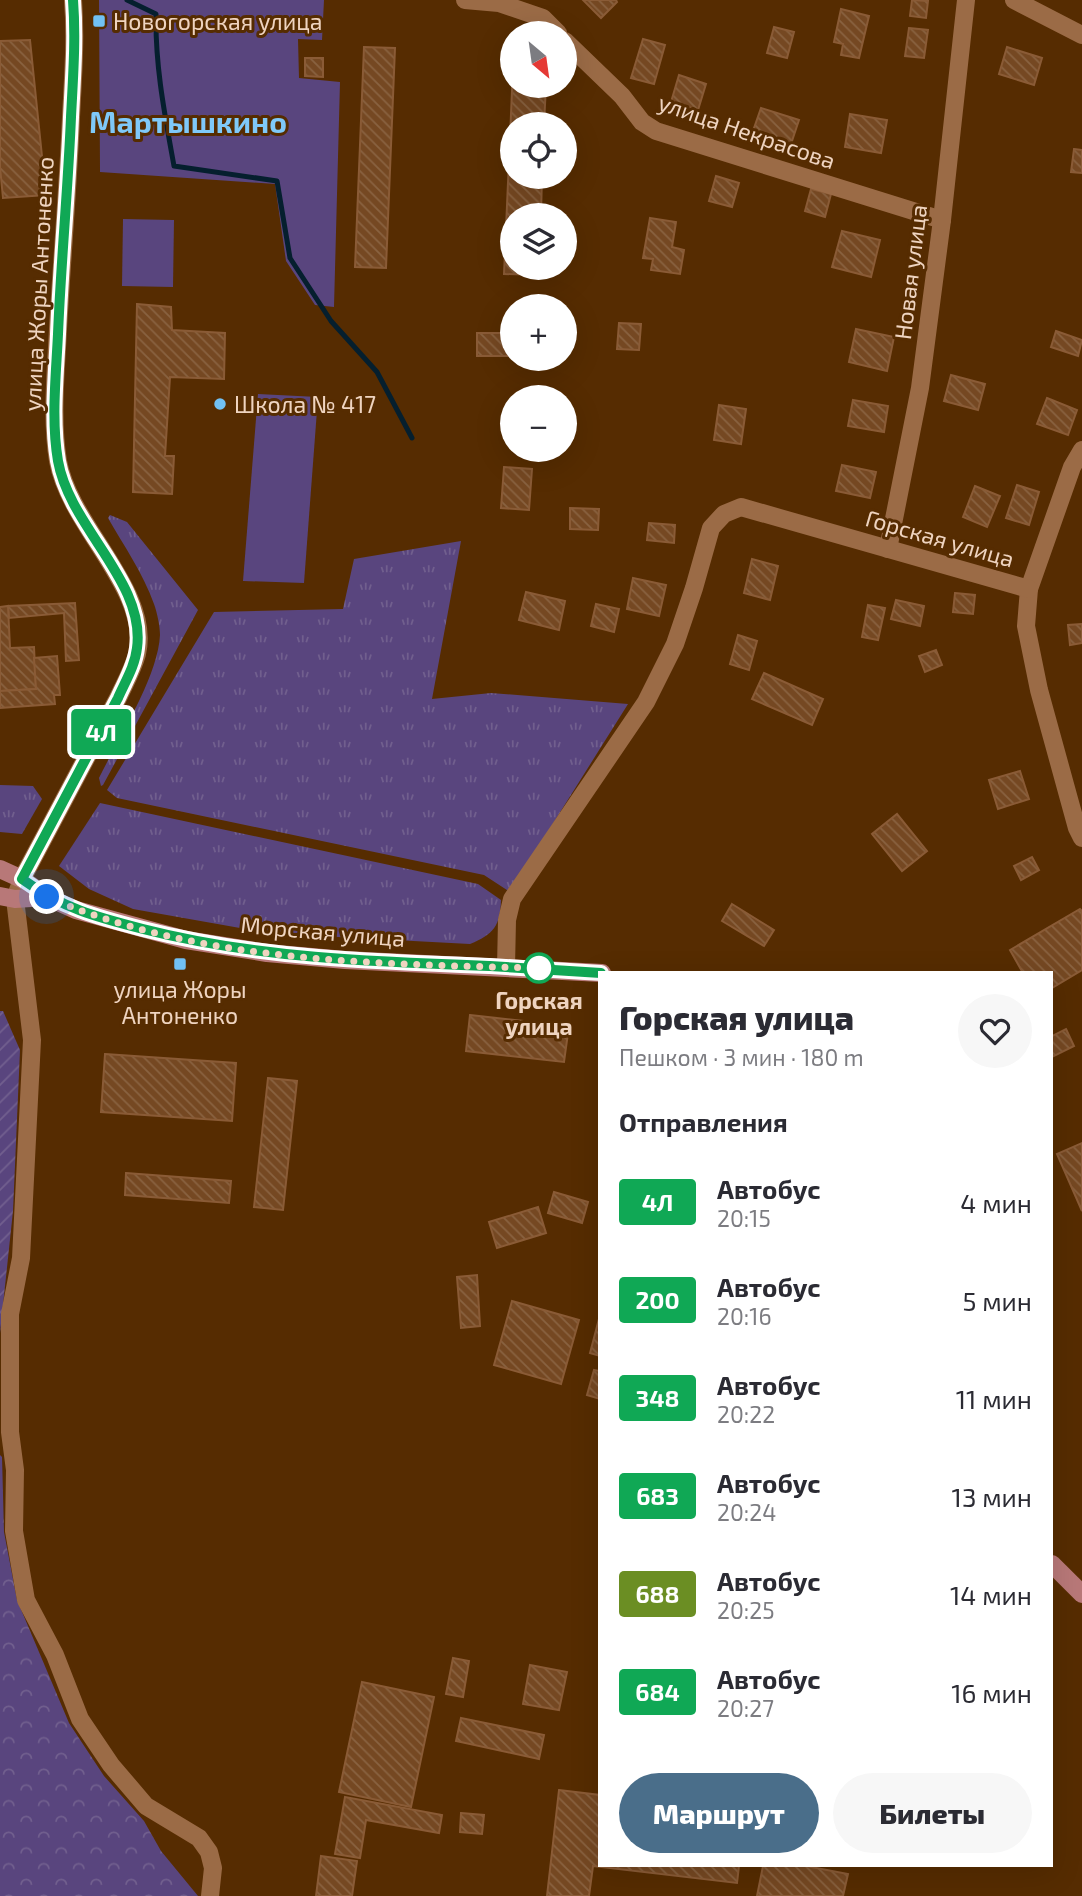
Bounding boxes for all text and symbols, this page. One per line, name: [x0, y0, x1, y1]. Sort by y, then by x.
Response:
place label: Новогорская улица: [113, 7, 323, 36]
marker: Новогорская улица: [91, 13, 107, 29]
north arrow: [500, 21, 578, 98]
map controls: [500, 21, 577, 462]
street label: улица Некрасова: [655, 88, 839, 175]
district label: Мартышкино: [89, 103, 287, 139]
button: locate: [500, 112, 577, 189]
street label: улица Жоры Антоненко: [17, 156, 60, 412]
button: layers: [500, 203, 577, 280]
street label: Новая улица: [888, 203, 933, 341]
button: +: [500, 294, 577, 371]
button: −: [500, 385, 577, 462]
place label: Школа № 417: [234, 390, 376, 418]
marker: Школа № 417: [212, 396, 228, 412]
street label: Горская улица: [862, 503, 1017, 574]
line badge: 4Л: [70, 709, 132, 755]
text: 4Л: [85, 717, 117, 746]
your location: [29, 879, 64, 914]
street label: Морская улица: [240, 910, 406, 953]
marker: Горская улица: [524, 953, 554, 983]
marker: улица Жоры Антоненко: [172, 956, 188, 972]
place label: улица Жоры Антоненко: [113, 975, 247, 1029]
place label: Горская улица: [495, 986, 583, 1040]
button: heart: [958, 994, 1032, 1068]
text: Горская улица: [619, 997, 854, 1037]
text: Пешком · 3 мин · 180 m: [619, 1043, 864, 1071]
text: Отправления: [619, 1106, 788, 1137]
text: Автобус: [717, 1173, 820, 1204]
text: 4Л: [642, 1187, 673, 1216]
text: 4 мин: [960, 1187, 1032, 1218]
text: 20:15: [717, 1204, 771, 1232]
text: Автобус: [717, 1271, 820, 1302]
text: 200: [635, 1285, 680, 1314]
text: 5 мин: [962, 1285, 1032, 1316]
text: 20:16: [717, 1302, 772, 1330]
text: Автобус: [717, 1369, 820, 1400]
text: 348: [636, 1383, 679, 1412]
text: 11 мин: [956, 1383, 1032, 1414]
text: 20:22: [717, 1400, 775, 1428]
text: Автобус: [717, 1467, 820, 1498]
text: 683: [636, 1481, 679, 1510]
text: 13 мин: [952, 1481, 1032, 1512]
text: 20:24: [717, 1498, 776, 1526]
text: Автобус: [717, 1565, 820, 1596]
text: 688: [635, 1579, 680, 1608]
text: 14 мин: [950, 1579, 1032, 1610]
text: 20:25: [717, 1596, 774, 1624]
text: Автобус: [717, 1663, 820, 1694]
text: 684: [635, 1677, 680, 1706]
text: 16 мин: [951, 1677, 1032, 1708]
text: 20:27: [717, 1694, 774, 1722]
button: Маршрут: [619, 1773, 819, 1853]
button: Билеты: [833, 1773, 1032, 1853]

